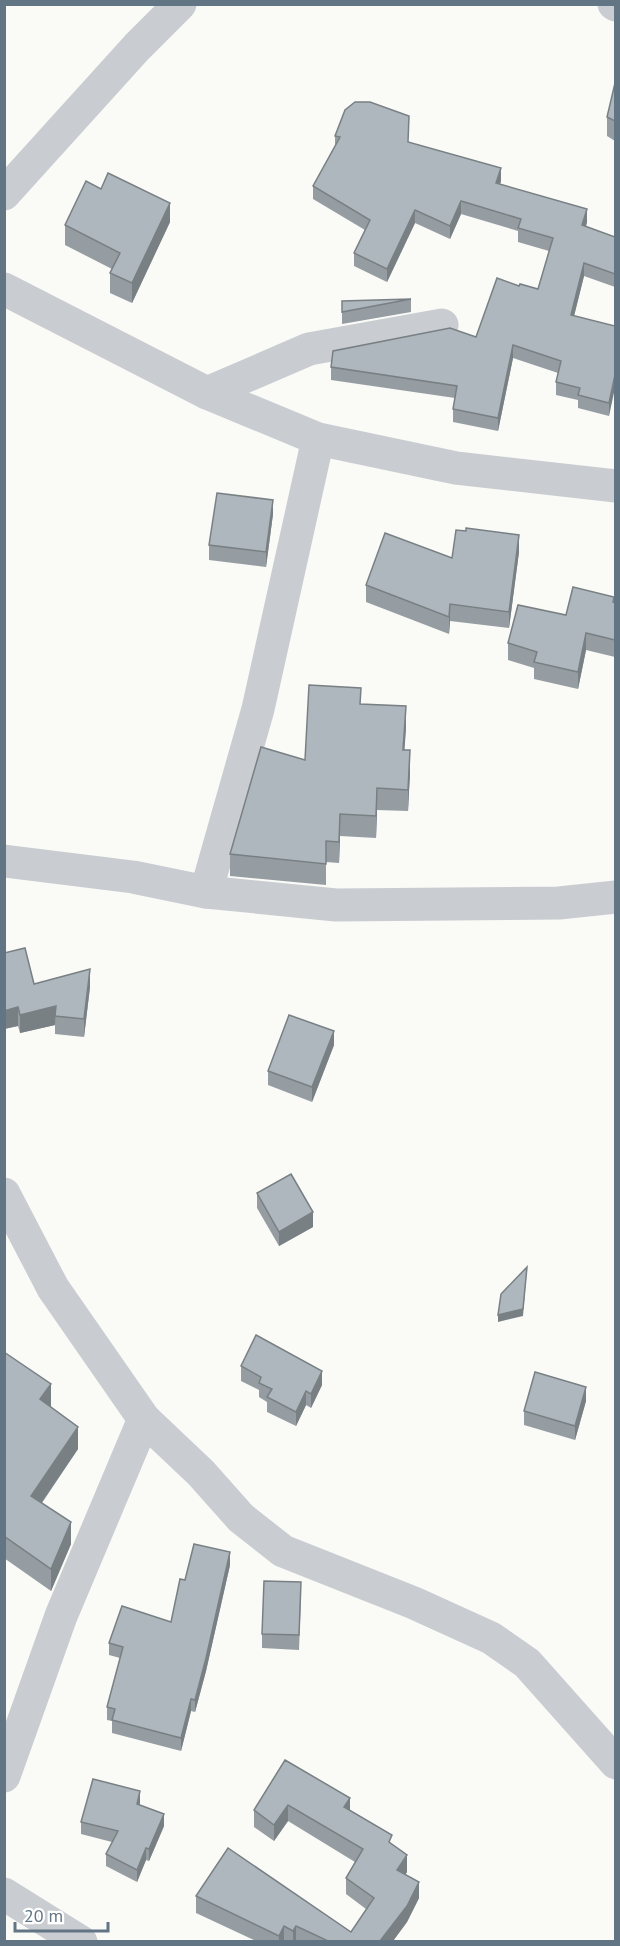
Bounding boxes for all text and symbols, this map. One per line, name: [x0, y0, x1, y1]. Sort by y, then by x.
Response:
scale bar: [15, 1895, 108, 1933]
text: 20 m: [24, 1904, 63, 1927]

